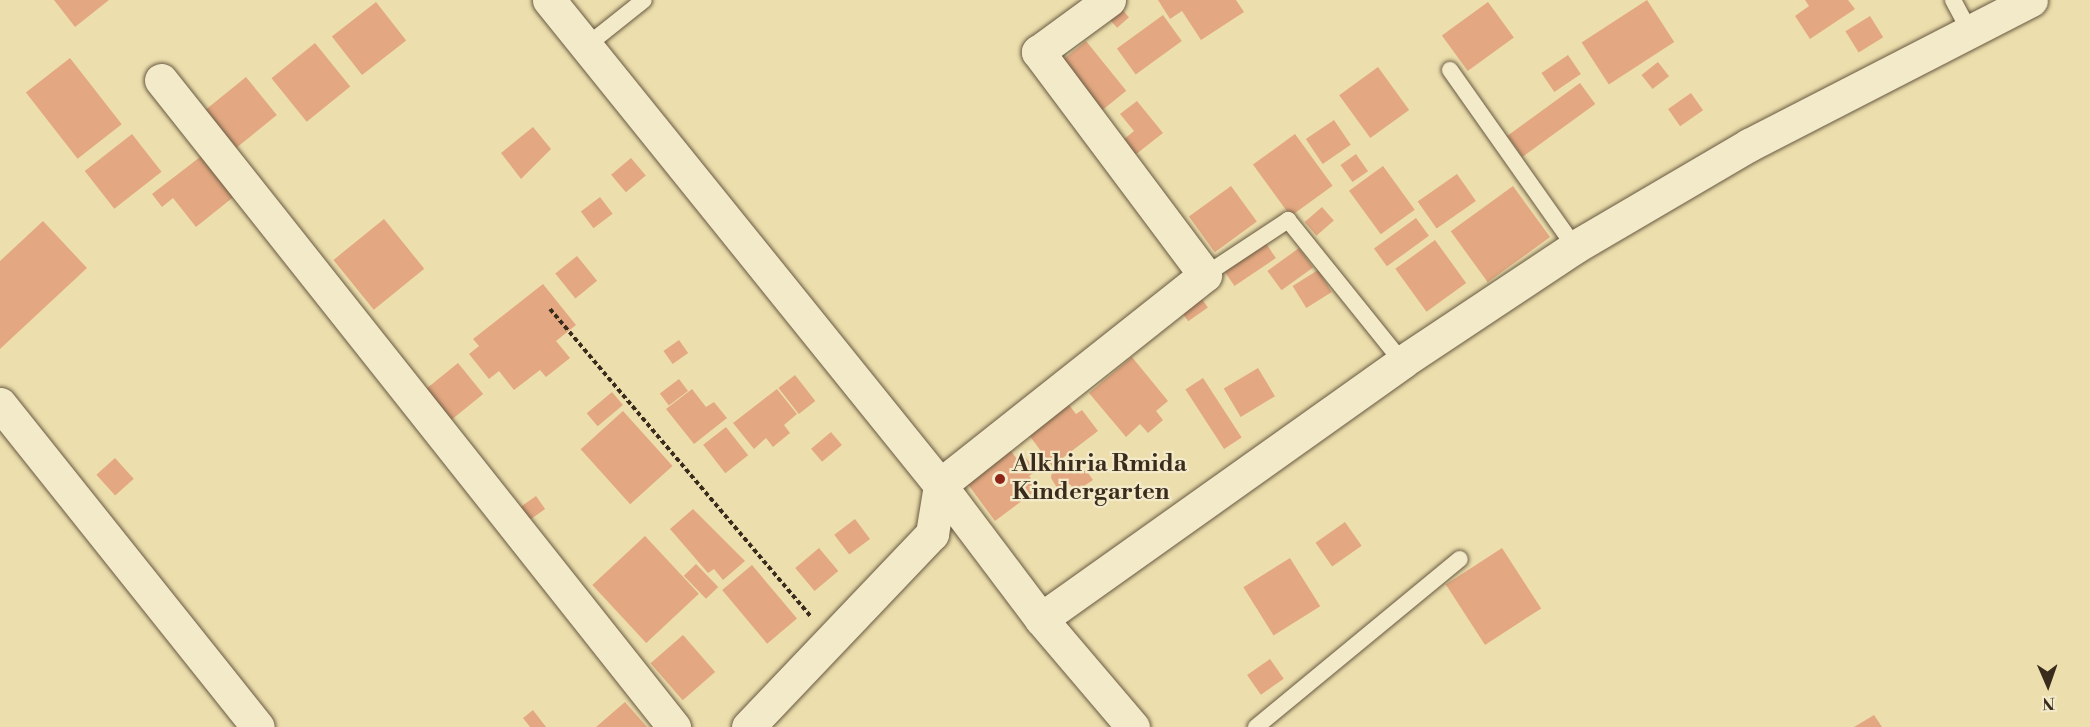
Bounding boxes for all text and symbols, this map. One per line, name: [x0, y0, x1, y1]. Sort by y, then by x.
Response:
place label: Alkhiria Rmida Kindergarten: [1012, 451, 1187, 507]
marker: Alkhiria Rmida Kindergarten: [993, 472, 1007, 486]
north arrow: [2018, 655, 2078, 715]
text: N: [2042, 693, 2055, 713]

